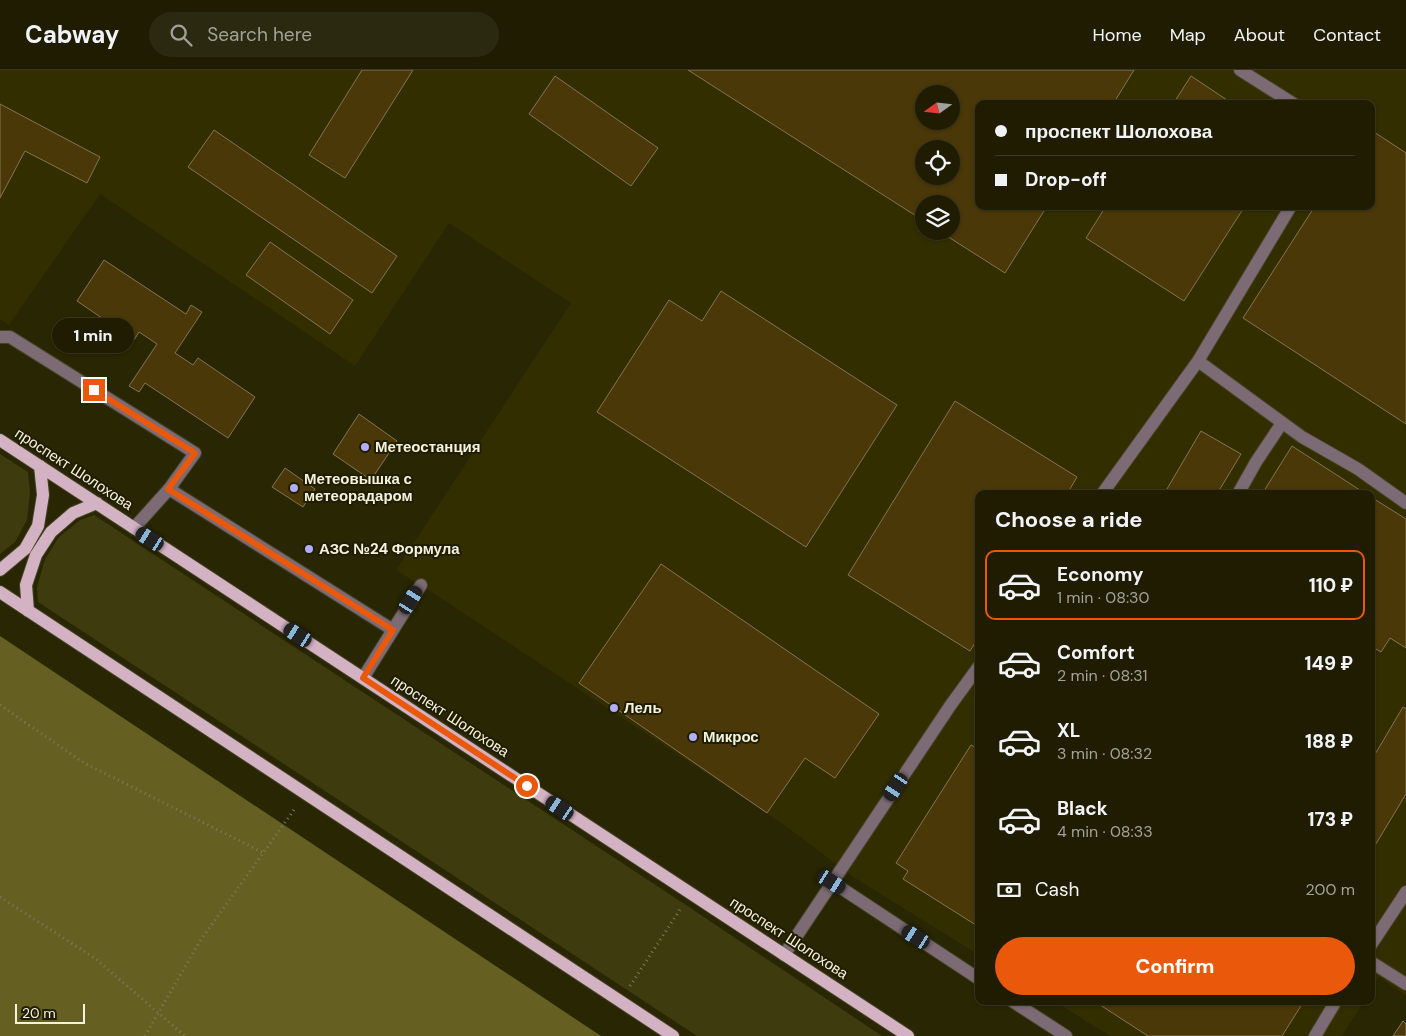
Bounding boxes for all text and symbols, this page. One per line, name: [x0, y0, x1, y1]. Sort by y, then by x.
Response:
search box: [149, 12, 499, 57]
text: Cabway: [25, 19, 119, 50]
icon: search: [167, 21, 195, 49]
text: Search here: [207, 22, 312, 47]
text: Home: [1092, 23, 1142, 47]
text: Map: [1170, 23, 1206, 47]
text: About: [1234, 23, 1285, 47]
text: Contact: [1313, 23, 1381, 47]
north arrow: [915, 85, 960, 130]
map controls: [915, 85, 960, 240]
text: проспект Шолохова: [1025, 119, 1212, 144]
button: locate: [915, 140, 960, 185]
text: Drop-off: [1025, 167, 1107, 192]
button: layers: [915, 195, 960, 240]
callout: 1 min: [53, 318, 135, 352]
text: 1 min: [73, 325, 113, 346]
route end: [83, 379, 105, 401]
street label: проспект Шолохова: [11, 423, 137, 515]
place label: Метеостанция: [375, 437, 481, 457]
marker: Метеостанция: [359, 441, 371, 453]
place label: Метеовышка с метеорадаром: [304, 469, 413, 506]
marker: Метеовышка с метеорадаром: [288, 482, 300, 494]
text: Choose a ride: [995, 505, 1143, 534]
car: [133, 525, 166, 553]
place label: АЗС №24 Формула: [319, 539, 460, 559]
marker: АЗС №24 Формула: [303, 543, 315, 555]
text: Economy: [1057, 562, 1144, 587]
icon: car: [997, 563, 1042, 608]
text: 110 ₽: [1309, 573, 1353, 598]
car: [396, 583, 425, 617]
text: 1 min · 08:30: [1057, 587, 1150, 608]
car: [281, 621, 314, 649]
text: Comfort: [1057, 640, 1135, 665]
icon: car: [997, 641, 1042, 686]
text: 149 ₽: [1305, 651, 1353, 676]
text: 2 min · 08:31: [1057, 665, 1148, 686]
street label: проспект Шолохова: [387, 670, 513, 762]
place label: Лель: [624, 698, 662, 718]
marker: Лель: [608, 702, 620, 714]
text: XL: [1057, 718, 1080, 743]
icon: car: [997, 719, 1042, 764]
place label: Микрос: [703, 727, 759, 747]
text: 188 ₽: [1305, 729, 1353, 754]
marker: Микрос: [687, 731, 699, 743]
text: 3 min · 08:32: [1057, 743, 1152, 764]
car: [881, 770, 910, 804]
route start: [516, 775, 538, 797]
car: [543, 793, 576, 823]
text: Black: [1057, 796, 1108, 821]
icon: car: [997, 797, 1042, 842]
text: 173 ₽: [1308, 807, 1353, 832]
text: 4 min · 08:33: [1057, 821, 1153, 842]
car: [815, 868, 848, 896]
icon: cash: [995, 876, 1023, 904]
text: Cash: [1035, 877, 1079, 902]
text: 200 m: [1306, 879, 1355, 900]
street label: проспект Шолохова: [726, 892, 852, 984]
car: [899, 923, 932, 951]
button: Confirm: [995, 937, 1355, 995]
scale bar: [15, 1001, 85, 1024]
text: 20 m: [22, 1004, 56, 1022]

